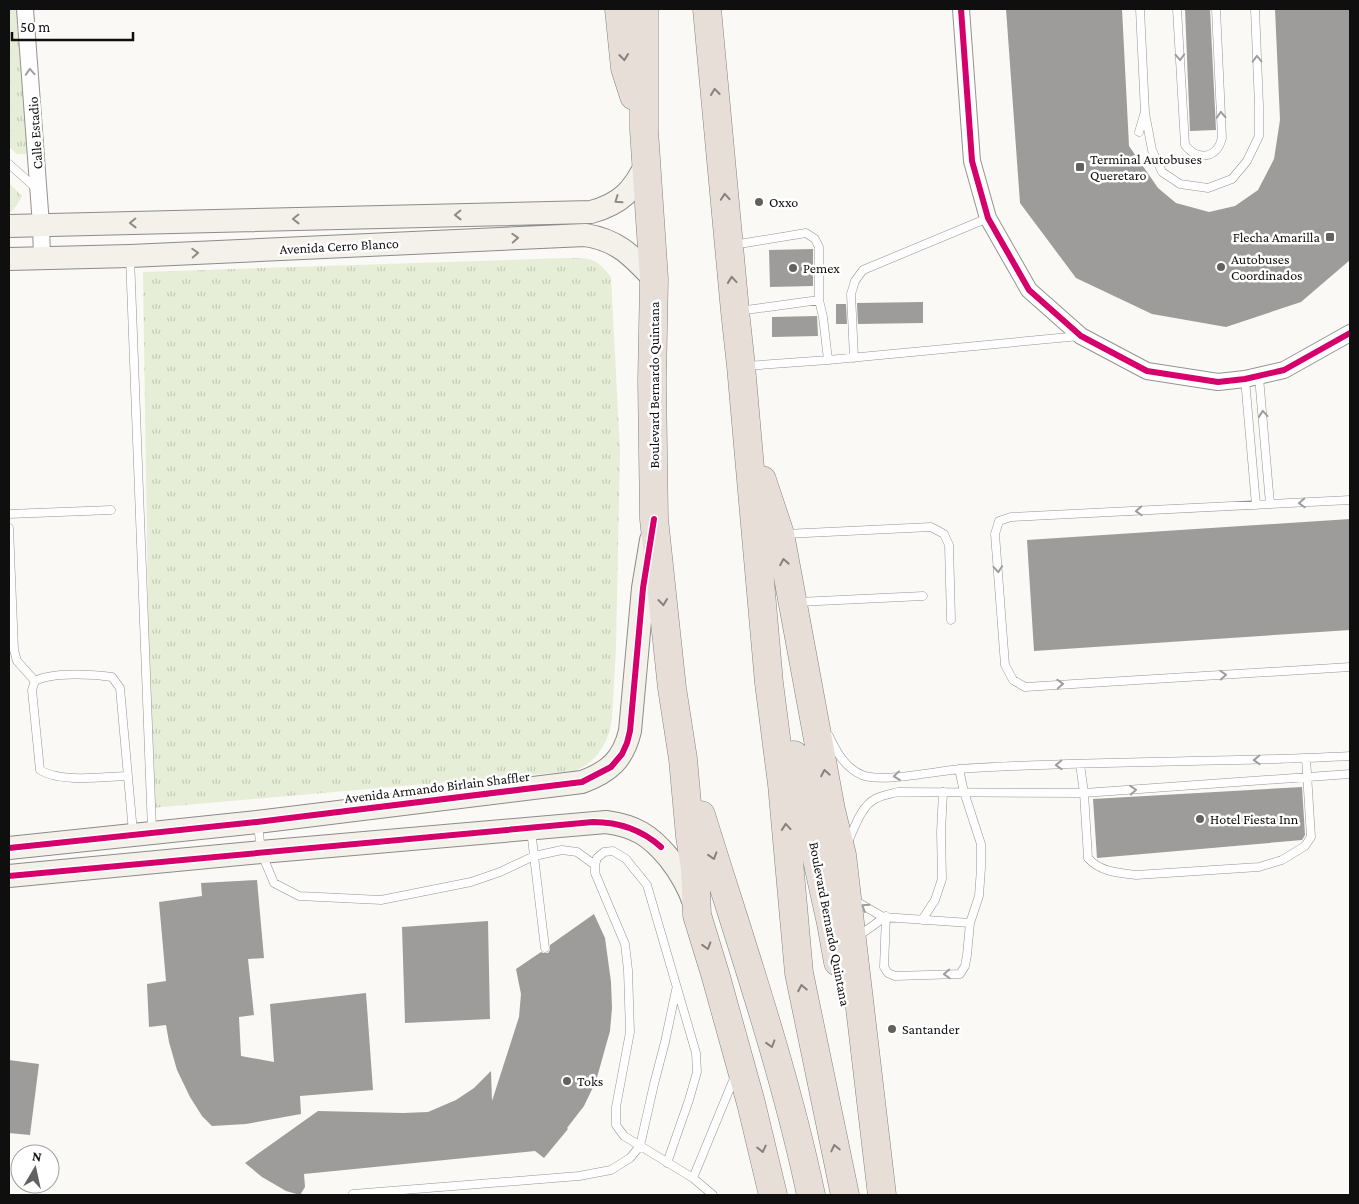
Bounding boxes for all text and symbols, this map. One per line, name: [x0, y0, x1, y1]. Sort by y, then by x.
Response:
scale bar: [12, 10, 134, 42]
text: 50 m: [20, 19, 50, 35]
one-way arrow: [618, 54, 629, 62]
one-way arrow: [1174, 54, 1185, 62]
one-way arrow: [1252, 55, 1263, 63]
one-way arrow: [25, 68, 36, 76]
one-way arrow: [710, 88, 721, 96]
street label: Calle Estadio: [24, 96, 46, 170]
one-way arrow: [1216, 110, 1226, 118]
place label: Terminal Autobuses Queretaro: [1090, 151, 1202, 183]
marker: Terminal Autobuses Queretaro: [1074, 161, 1086, 173]
one-way arrow: [719, 192, 730, 200]
one-way arrow: [614, 194, 624, 203]
place label: Oxxo: [769, 194, 798, 210]
marker: Oxxo: [753, 196, 765, 208]
one-way arrow: [454, 210, 462, 221]
one-way arrow: [291, 214, 299, 224]
one-way arrow: [129, 218, 137, 228]
place label: Flecha Amarilla: [1233, 229, 1321, 245]
marker: Flecha Amarilla: [1324, 231, 1336, 243]
one-way arrow: [511, 233, 519, 244]
street label: Avenida Cerro Blanco: [279, 235, 399, 257]
one-way arrow: [192, 248, 199, 258]
place label: Autobuses Coordinados: [1231, 251, 1303, 283]
place label: Pemex: [803, 260, 840, 276]
marker: Autobuses Coordinados: [1215, 261, 1227, 273]
marker: Pemex: [787, 262, 799, 274]
one-way arrow: [727, 276, 738, 284]
street label: Boulevard Bernardo Quintana: [646, 301, 662, 468]
one-way arrow: [1258, 410, 1269, 418]
one-way arrow: [1297, 497, 1305, 508]
one-way arrow: [1135, 505, 1143, 516]
one-way arrow: [780, 557, 790, 566]
one-way arrow: [992, 565, 1003, 573]
one-way arrow: [657, 598, 668, 606]
one-way arrow: [1219, 669, 1227, 680]
one-way arrow: [1057, 679, 1065, 690]
one-way arrow: [1253, 754, 1261, 765]
one-way arrow: [1055, 760, 1063, 771]
street label: Avenida Armando Birlain Shaffler: [343, 768, 531, 806]
one-way arrow: [820, 768, 830, 777]
one-way arrow: [893, 770, 901, 781]
one-way arrow: [1129, 784, 1137, 795]
place label: Hotel Fiesta Inn: [1210, 811, 1299, 827]
marker: Hotel Fiesta Inn: [1194, 813, 1206, 825]
one-way arrow: [781, 823, 792, 831]
street label: Boulevard Bernardo Quintana: [806, 841, 854, 1008]
one-way arrow: [708, 851, 718, 859]
one-way arrow: [861, 904, 870, 913]
one-way arrow: [701, 941, 711, 949]
one-way arrow: [942, 969, 950, 980]
one-way arrow: [797, 984, 808, 993]
place label: Santander: [902, 1021, 960, 1037]
marker: Santander: [886, 1023, 898, 1035]
one-way arrow: [766, 1040, 776, 1048]
place label: Toks: [577, 1073, 603, 1089]
marker: Toks: [561, 1075, 573, 1087]
one-way arrow: [830, 1143, 841, 1152]
north arrow: [10, 1144, 60, 1194]
one-way arrow: [756, 1145, 767, 1154]
text: N: [31, 1148, 43, 1165]

